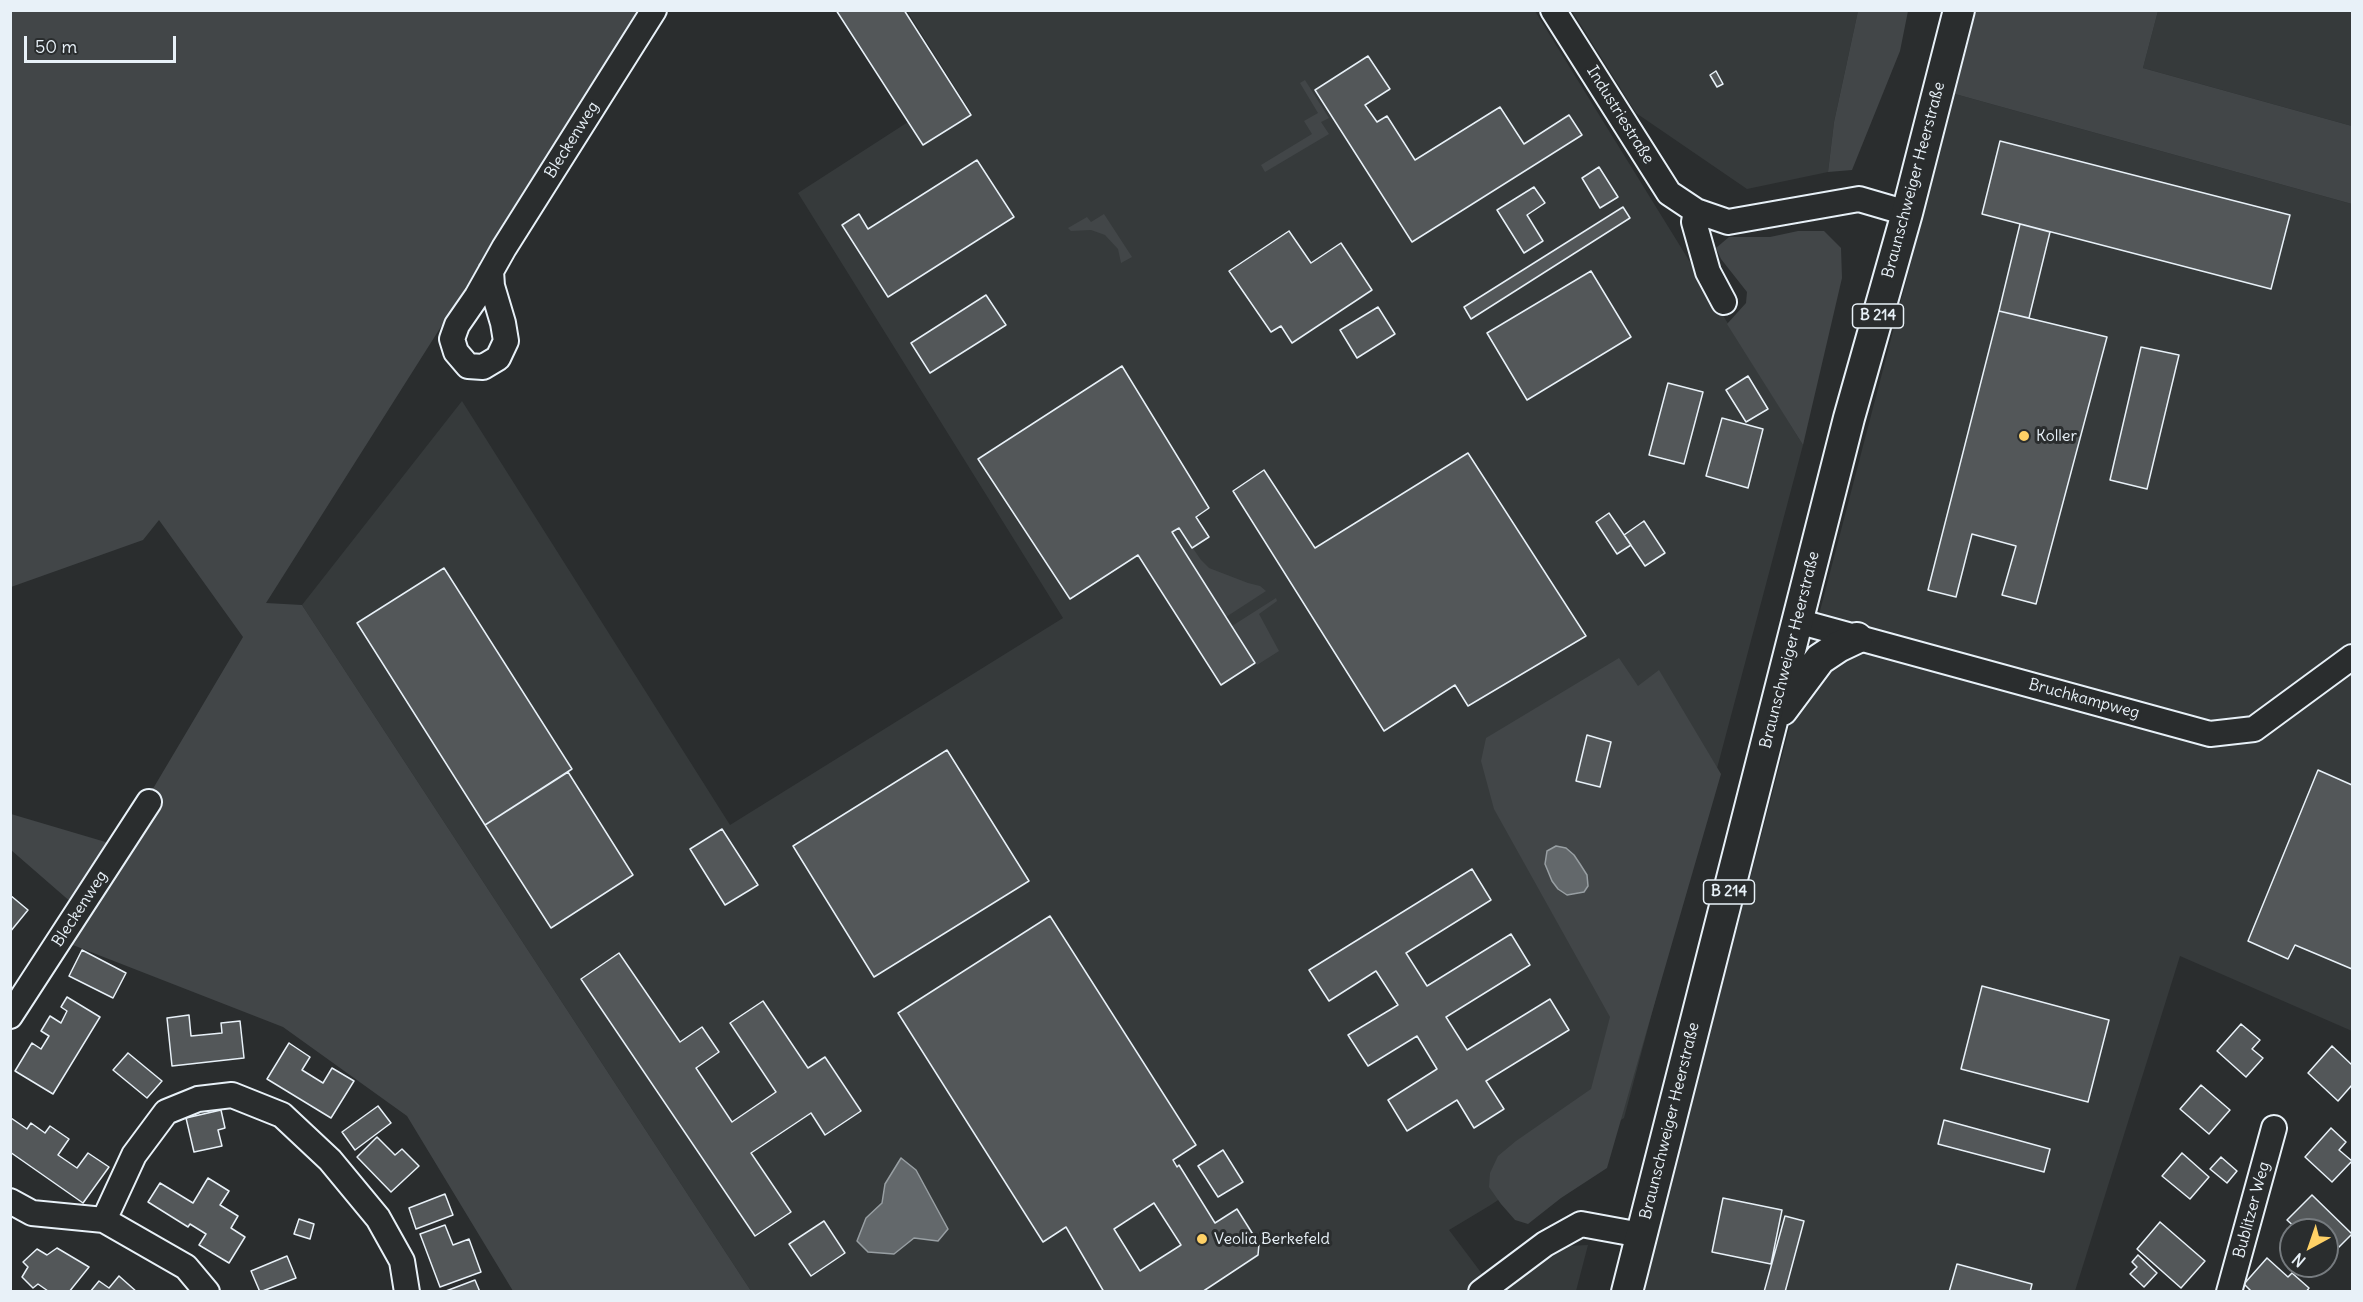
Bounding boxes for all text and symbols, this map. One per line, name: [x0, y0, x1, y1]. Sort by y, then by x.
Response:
scale bar: [27, 24, 178, 62]
text: 50 m: [35, 35, 77, 58]
street label: Industriestraße: [1582, 63, 1658, 167]
street label: Braunschweiger Heerstraße: [1879, 80, 1949, 280]
street label: Bleckenweg: [541, 98, 603, 182]
road number: B 214: [1852, 304, 1904, 328]
place label: Koller: [2036, 426, 2077, 446]
marker: Koller: [2017, 429, 2031, 443]
street label: Braunschweiger Heerstraße: [1756, 550, 1824, 750]
street label: Bruchkampweg: [2026, 675, 2142, 723]
street label: Bleckenweg: [48, 867, 112, 951]
road number: B 214: [1704, 880, 1754, 904]
street label: Braunschweiger Heerstraße: [1636, 1021, 1704, 1221]
street label: Bublitzer Weg: [2230, 1160, 2274, 1260]
north arrow: [2279, 1218, 2339, 1278]
place label: Veolia Berkefeld: [1214, 1229, 1330, 1249]
marker: Veolia Berkefeld: [1195, 1232, 1209, 1246]
text: N: [2288, 1249, 2309, 1271]

